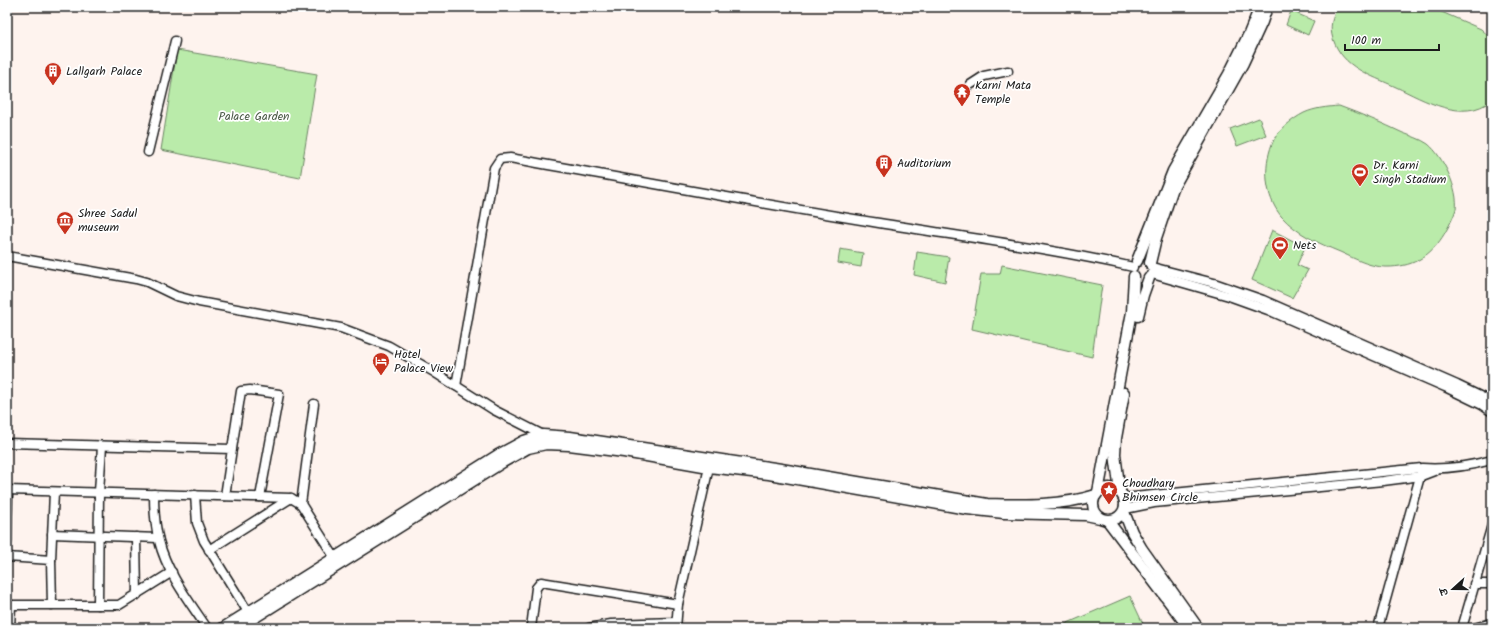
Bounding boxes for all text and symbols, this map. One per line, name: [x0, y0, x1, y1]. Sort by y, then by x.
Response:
scale bar: [1345, 26, 1439, 52]
text: 100 m: [1351, 31, 1382, 50]
building icon: Lallgarh Palace: [43, 61, 63, 86]
place label: Lallgarh Palace: [66, 62, 143, 81]
place label: Karni Mata Temple: [975, 76, 1031, 109]
temple icon: Karni Mata Temple: [952, 82, 972, 107]
park label: Palace Garden: [219, 107, 289, 126]
building icon: Auditorium: [874, 153, 894, 178]
place label: Auditorium: [897, 154, 952, 173]
place label: Dr. Karni Singh Stadium: [1373, 156, 1447, 189]
sports icon: Dr. Karni Singh Stadium: [1350, 162, 1370, 187]
place label: Shree Sadul museum: [78, 204, 137, 237]
museum icon: Shree Sadul museum: [55, 210, 75, 235]
sports icon: Nets: [1270, 235, 1290, 260]
place label: Nets: [1293, 236, 1316, 255]
place label: Hotel Palace View: [394, 345, 454, 378]
hotel icon: Hotel Palace View: [371, 351, 391, 376]
place label: Choudhary Bhimsen Circle: [1122, 474, 1199, 507]
place icon: Choudhary Bhimsen Circle: [1099, 480, 1119, 505]
north arrow: [1433, 569, 1473, 609]
text: उ: [1434, 584, 1454, 599]

